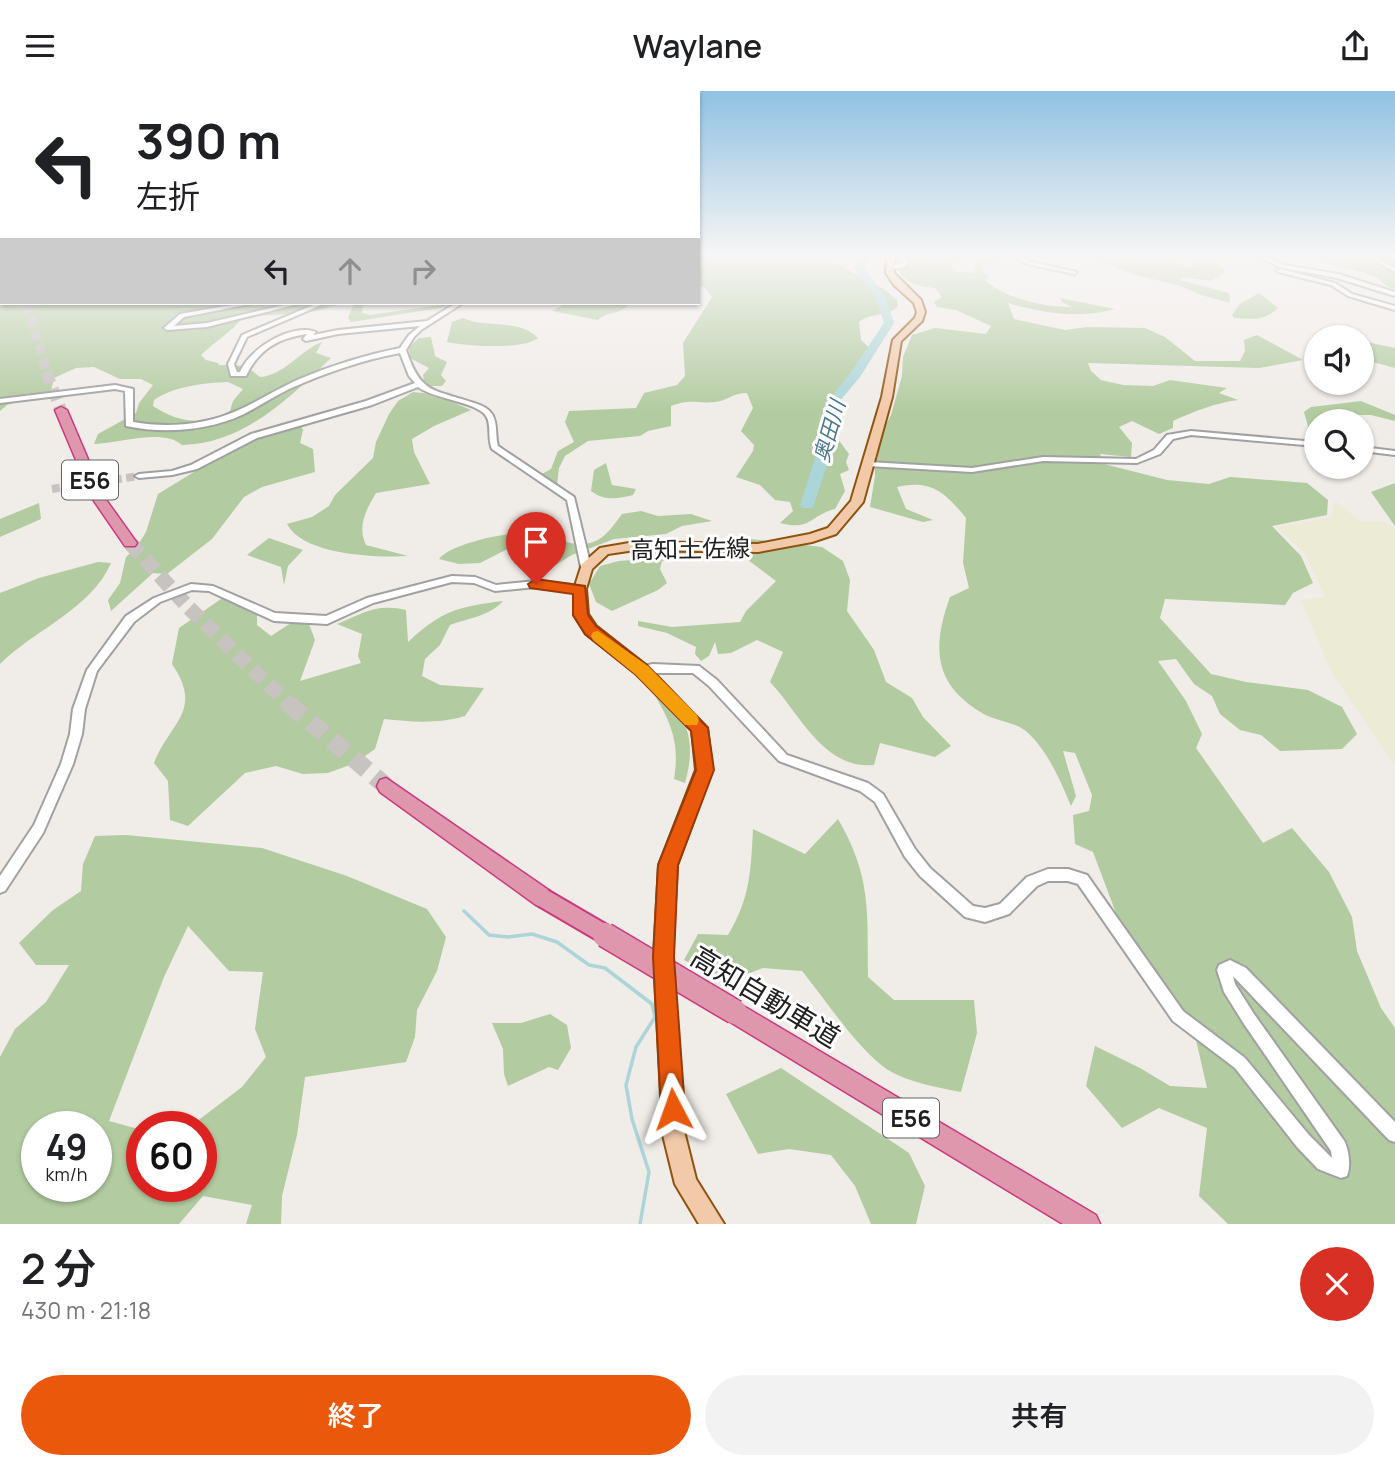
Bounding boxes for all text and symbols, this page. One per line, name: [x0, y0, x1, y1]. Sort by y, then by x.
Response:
text: Waylane: [633, 24, 762, 68]
icon: menu: [21, 27, 59, 65]
icon: share: [1336, 27, 1374, 65]
text: 390 m: [136, 107, 281, 174]
icon: left: [21, 119, 112, 210]
text: 左折: [136, 174, 200, 218]
icon: left: [258, 252, 296, 290]
icon: ahead: [331, 252, 369, 290]
icon: right: [404, 252, 442, 290]
map controls: [1304, 325, 1374, 479]
button: sound: [1304, 325, 1374, 395]
water label: 奥田川: [807, 395, 852, 465]
button: search: [1304, 409, 1374, 479]
road number: E56: [62, 461, 118, 499]
pin: [506, 512, 566, 584]
icon: arrive: [517, 523, 555, 561]
street label: 高知土佐線: [630, 530, 750, 566]
street label: 高知自動車道: [684, 936, 848, 1056]
position arrow: [636, 1072, 710, 1146]
road number: E56: [883, 1099, 939, 1137]
speed limit sign: 60: [126, 1111, 217, 1202]
text: 49: [45, 1123, 88, 1171]
text: km/h: [46, 1162, 87, 1186]
text: 2 分: [21, 1239, 96, 1297]
button: close: [1300, 1247, 1374, 1321]
text: 430 m · 21:18: [21, 1294, 151, 1326]
button: 終了: [21, 1375, 691, 1455]
button: 共有: [705, 1375, 1374, 1455]

